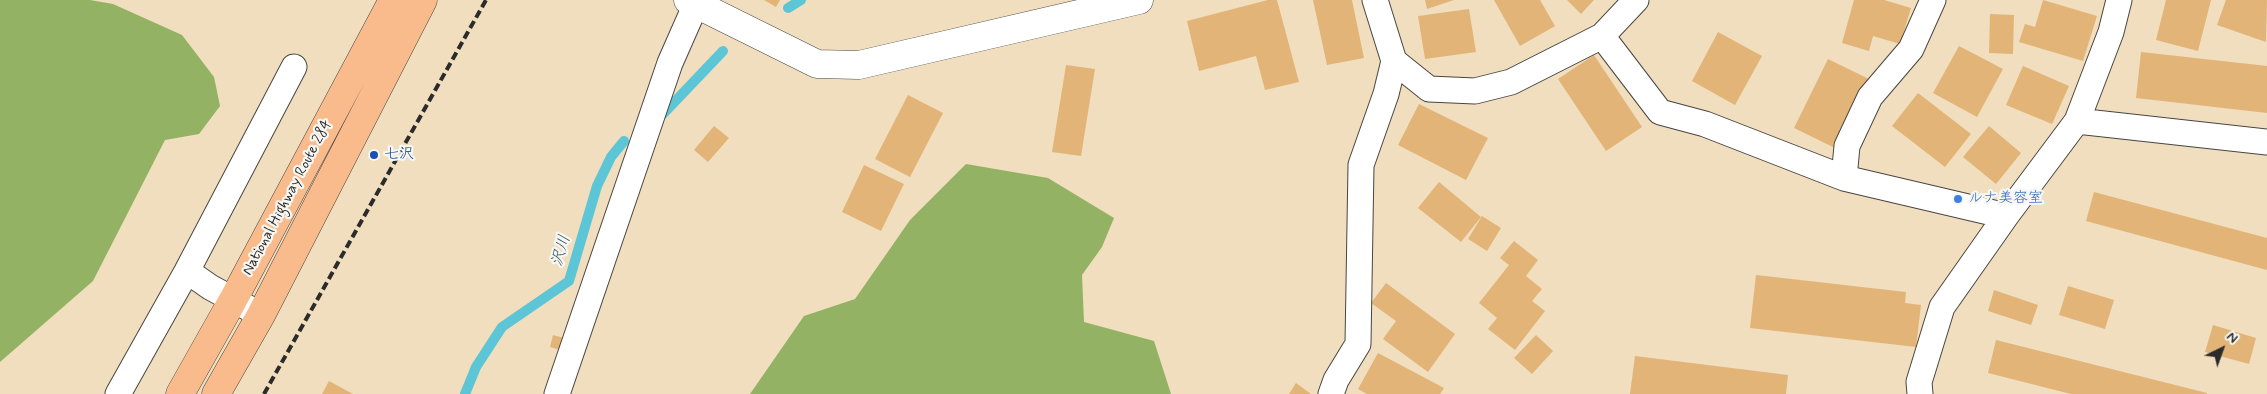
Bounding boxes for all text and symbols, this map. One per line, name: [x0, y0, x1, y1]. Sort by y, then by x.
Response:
street label: National Highway Route 284: [239, 117, 337, 279]
place label: 七沢: [384, 146, 414, 164]
marker: 七沢: [368, 149, 380, 161]
place label: ルナ美容室: [1968, 190, 2043, 208]
marker: ルナ美容室: [1952, 193, 1964, 205]
water label: 沢川: [548, 233, 576, 269]
north arrow: [2197, 324, 2247, 374]
text: N: [2223, 328, 2242, 348]

